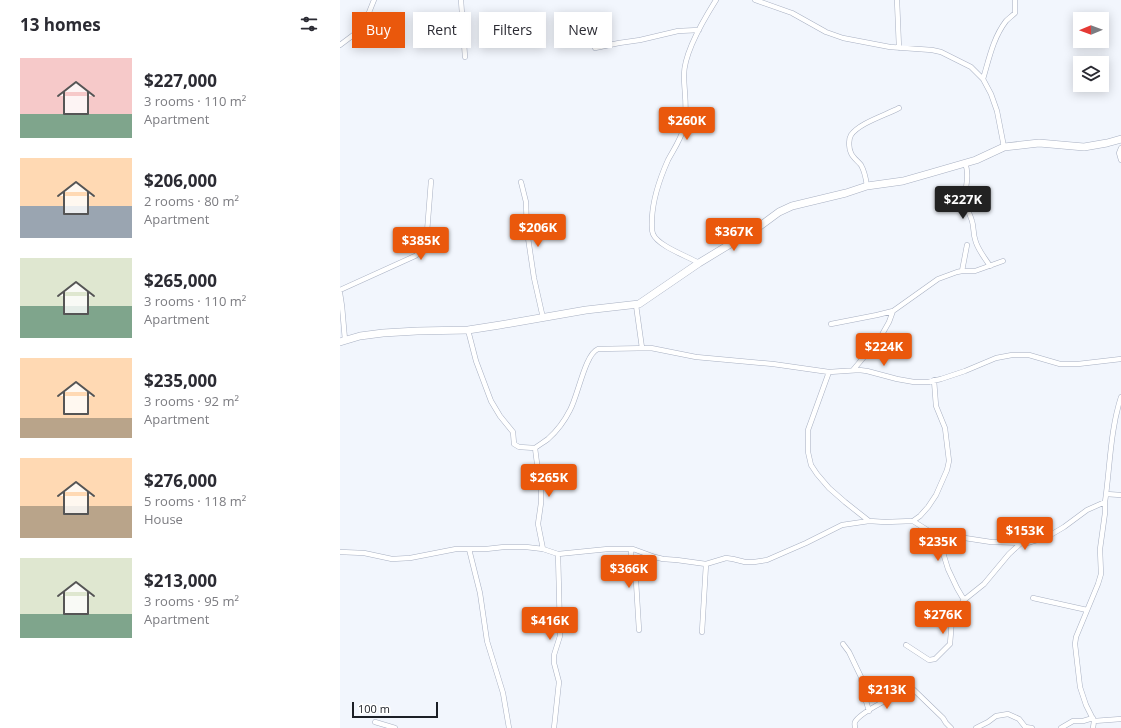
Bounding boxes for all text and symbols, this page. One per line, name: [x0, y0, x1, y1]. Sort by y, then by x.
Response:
chip: Buy: [352, 12, 405, 48]
chip: Rent: [413, 12, 471, 48]
chip: Filters: [479, 12, 546, 48]
chip: New: [554, 12, 612, 48]
north arrow: [1073, 12, 1109, 48]
map controls: [1073, 12, 1109, 92]
text: 13 homes: [20, 13, 101, 36]
icon: filters: [298, 13, 320, 35]
button: layers: [1073, 56, 1109, 92]
text: $227,000: [144, 69, 217, 92]
icon: home: [52, 74, 100, 122]
text: 3 rooms · 110 m²: [144, 92, 246, 110]
pin: $260K: [659, 107, 715, 141]
text: Apartment: [144, 110, 209, 128]
text: $260K: [668, 111, 706, 129]
text: $206,000: [144, 169, 217, 192]
icon: home: [52, 174, 100, 222]
pin: $227K: [935, 186, 991, 220]
text: $227K: [944, 190, 982, 208]
text: 2 rooms · 80 m²: [144, 192, 239, 210]
text: Apartment: [144, 210, 209, 228]
pin: $206K: [510, 214, 566, 248]
text: $206K: [519, 218, 557, 236]
pin: $367K: [706, 218, 762, 252]
text: $367K: [715, 222, 753, 240]
pin: $385K: [393, 227, 449, 261]
text: $385K: [402, 231, 440, 249]
text: $265,000: [144, 269, 217, 292]
icon: home: [52, 274, 100, 322]
text: 3 rooms · 110 m²: [144, 292, 246, 310]
text: Apartment: [144, 310, 209, 328]
pin: $224K: [856, 333, 912, 367]
text: $224K: [865, 337, 903, 355]
text: $235,000: [144, 369, 217, 392]
icon: home: [52, 374, 100, 422]
text: 3 rooms · 92 m²: [144, 392, 239, 410]
text: Apartment: [144, 410, 209, 428]
pin: $265K: [521, 464, 577, 498]
text: $265K: [530, 468, 568, 486]
text: $276,000: [144, 469, 217, 492]
icon: home: [52, 474, 100, 522]
text: 5 rooms · 118 m²: [144, 492, 246, 510]
text: House: [144, 510, 183, 528]
pin: $153K: [997, 517, 1053, 551]
text: $153K: [1006, 521, 1044, 539]
pin: $235K: [910, 528, 966, 562]
text: $235K: [919, 532, 957, 550]
pin: $366K: [601, 555, 657, 589]
text: $366K: [610, 559, 648, 577]
text: $213,000: [144, 569, 217, 592]
icon: home: [52, 574, 100, 622]
text: 3 rooms · 95 m²: [144, 592, 239, 610]
pin: $276K: [915, 601, 971, 635]
text: $276K: [924, 605, 962, 623]
pin: $416K: [522, 607, 578, 641]
text: Apartment: [144, 610, 209, 628]
text: $416K: [531, 611, 569, 629]
pin: $213K: [859, 676, 915, 710]
text: $213K: [868, 680, 906, 698]
scale bar: [352, 700, 438, 719]
text: 100 m: [358, 701, 390, 716]

